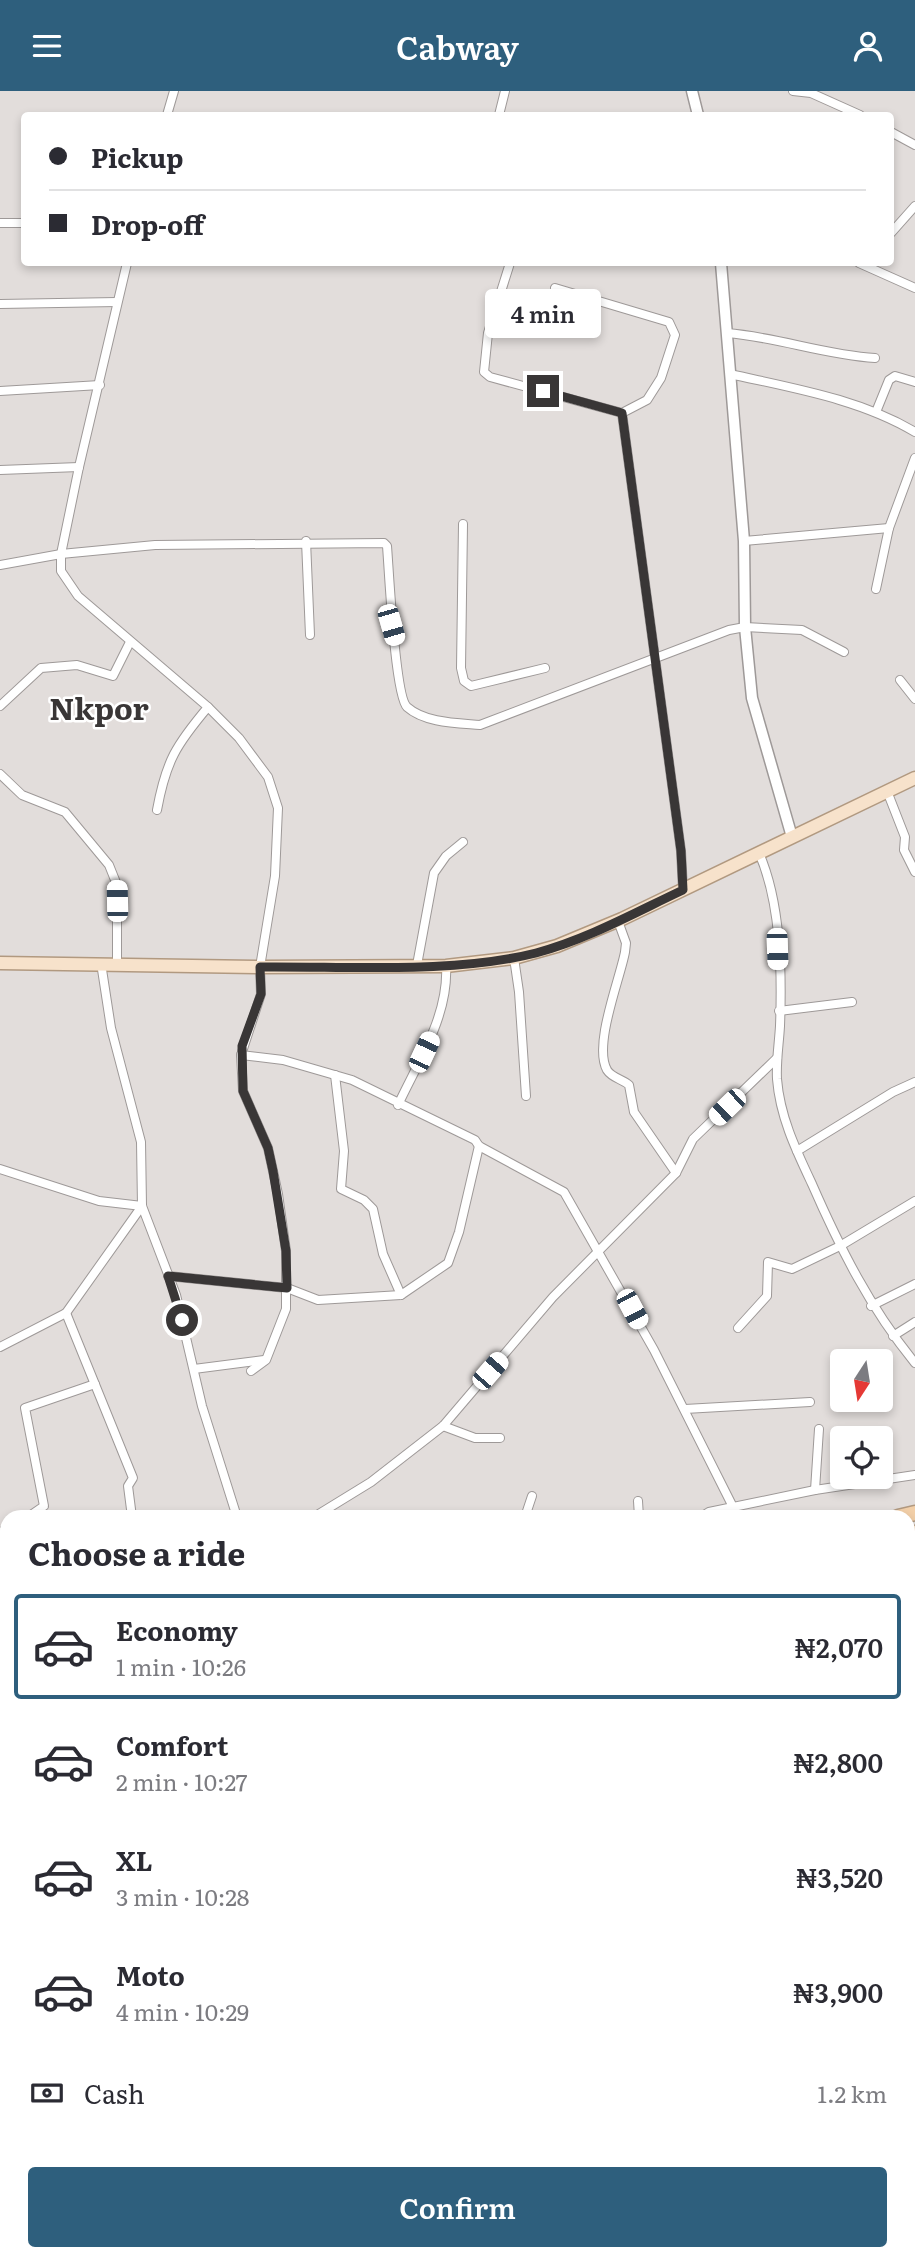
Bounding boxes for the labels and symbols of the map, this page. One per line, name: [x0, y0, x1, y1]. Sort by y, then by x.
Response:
callout: 4 min: [485, 289, 601, 338]
route end: [527, 375, 559, 407]
car: [376, 602, 407, 648]
district label: Nkpor: [49, 685, 149, 729]
car: [107, 880, 128, 922]
car: [766, 928, 789, 970]
car: [406, 1029, 443, 1075]
car: [705, 1085, 750, 1129]
car: [613, 1286, 652, 1332]
route start: [166, 1304, 198, 1336]
car: [469, 1348, 512, 1394]
north arrow: [830, 1349, 892, 1412]

